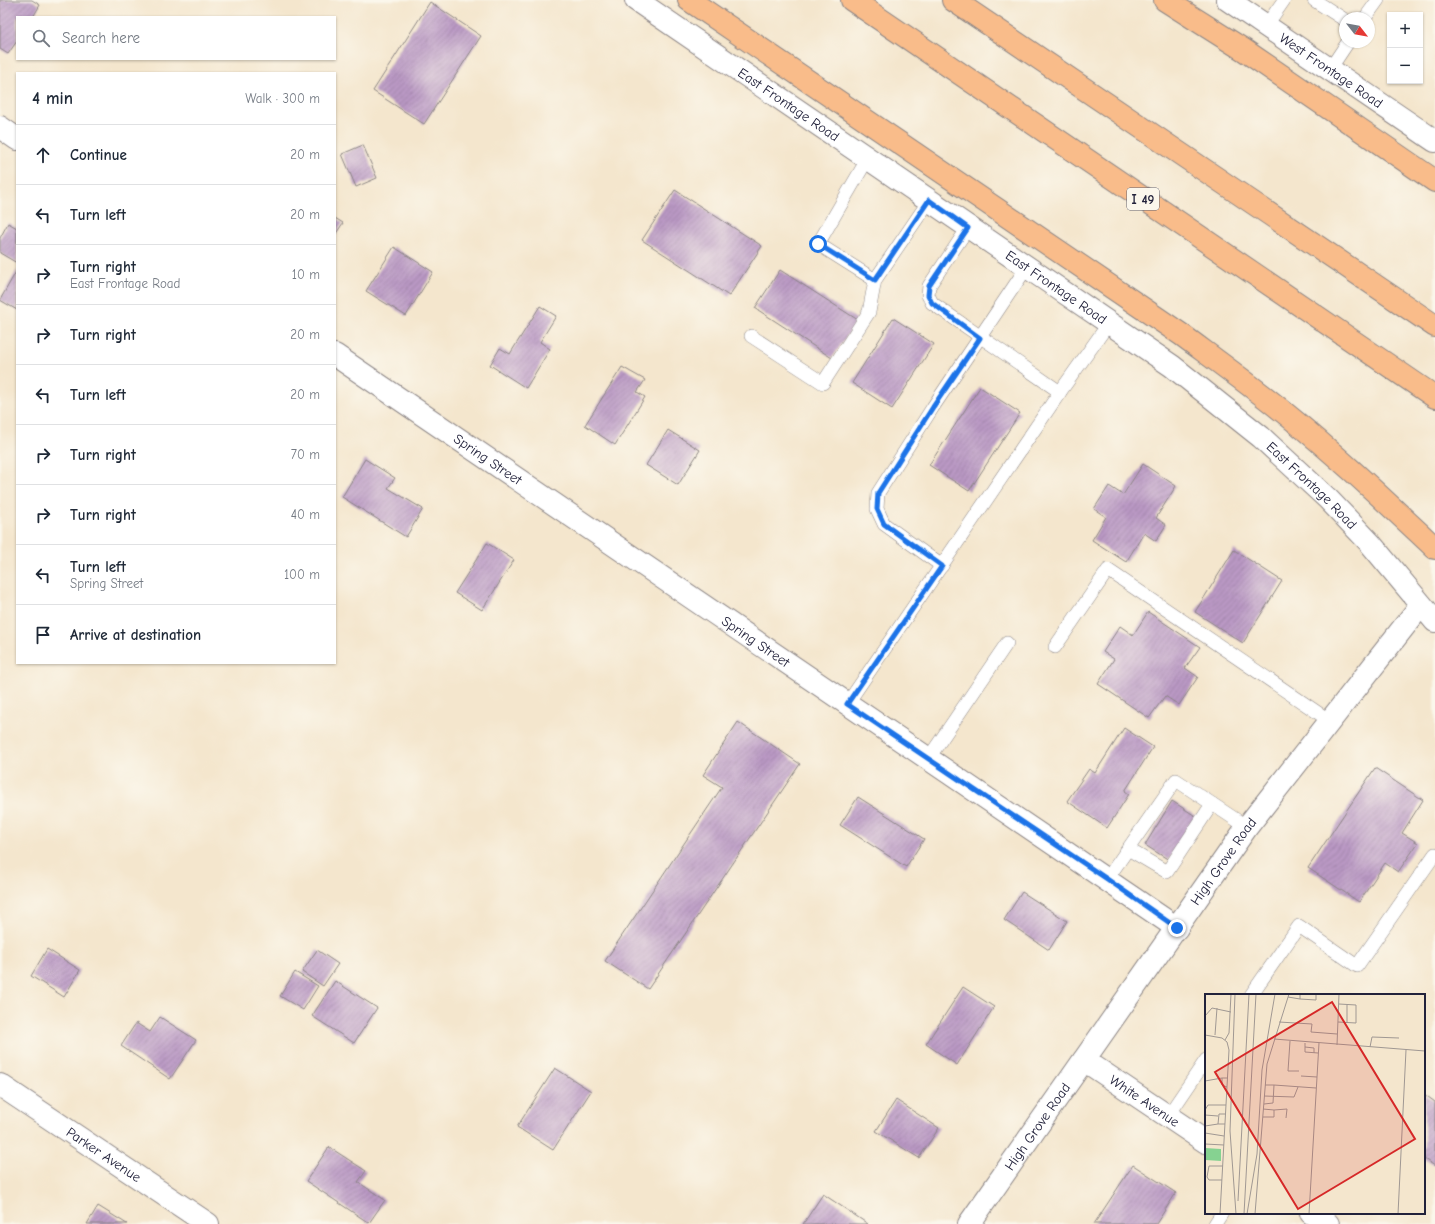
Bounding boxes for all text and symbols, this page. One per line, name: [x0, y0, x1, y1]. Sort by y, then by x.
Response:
north arrow: [1339, 12, 1375, 48]
map controls: [1387, 12, 1423, 84]
button: +: [1387, 12, 1423, 48]
search box: [16, 16, 336, 60]
icon: search: [30, 27, 52, 49]
text: Search here: [62, 29, 140, 47]
street label: West Frontage Road: [1276, 29, 1386, 112]
button: −: [1387, 48, 1423, 84]
street label: East Frontage Road: [735, 64, 843, 145]
text: 4 min: [32, 89, 73, 108]
text: Walk · 300 m: [245, 91, 320, 106]
icon: ahead: [32, 144, 54, 166]
text: Continue: [70, 146, 127, 164]
text: 20 m: [290, 147, 320, 162]
road number: I 49: [1127, 188, 1159, 210]
icon: left: [32, 204, 54, 226]
text: Turn left: [70, 206, 126, 224]
text: 20 m: [290, 207, 320, 222]
route start: [809, 235, 827, 253]
street label: East Frontage Road: [1002, 246, 1110, 328]
text: Turn right: [70, 258, 136, 276]
icon: right: [32, 264, 54, 286]
text: 10 m: [292, 267, 320, 282]
text: East Frontage Road: [70, 276, 180, 291]
icon: right: [32, 324, 54, 346]
text: Turn right: [70, 326, 136, 344]
text: 20 m: [290, 327, 320, 342]
icon: left: [32, 384, 54, 406]
text: Turn left: [70, 386, 126, 404]
text: 20 m: [290, 387, 320, 402]
street label: Spring Street: [451, 430, 526, 489]
street label: East Frontage Road: [1263, 438, 1361, 533]
icon: right: [32, 444, 54, 466]
text: Turn right: [70, 446, 136, 464]
text: 70 m: [291, 447, 320, 462]
icon: right: [32, 504, 54, 526]
text: Turn right: [70, 506, 136, 524]
text: 40 m: [291, 507, 320, 522]
text: Turn left: [70, 558, 126, 576]
icon: left: [32, 564, 54, 586]
text: 100 m: [284, 567, 320, 582]
text: Spring Street: [70, 576, 143, 591]
street label: Spring Street: [718, 612, 794, 671]
icon: arrive: [32, 624, 54, 646]
text: Arrive at destination: [70, 626, 201, 644]
street label: High Grove Road: [1187, 814, 1260, 908]
route end: [1168, 919, 1186, 937]
inset map: [1205, 994, 1425, 1214]
street label: White Avenue: [1106, 1071, 1183, 1130]
street label: High Grove Road: [1001, 1079, 1074, 1174]
street label: Parker Avenue: [63, 1123, 145, 1186]

